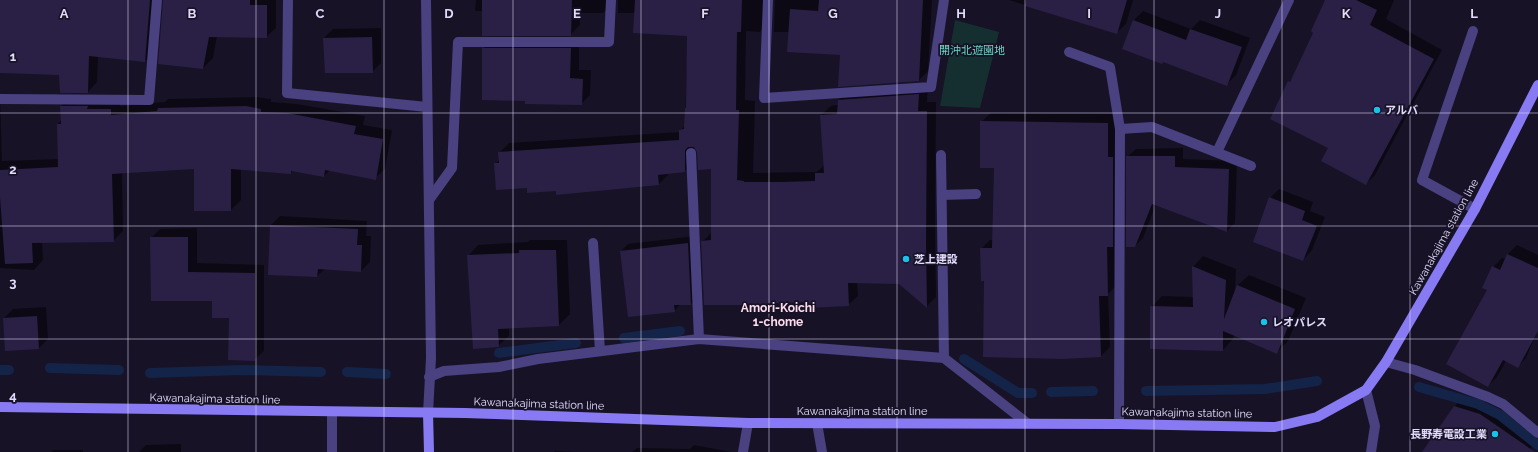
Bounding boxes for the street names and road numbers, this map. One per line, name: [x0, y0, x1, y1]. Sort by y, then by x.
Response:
street label: Kawanakajima station line: [1407, 176, 1482, 297]
street label: Kawanakajima station line: [150, 391, 281, 407]
street label: Kawanakajima station line: [473, 395, 605, 413]
street label: Kawanakajima station line: [797, 405, 928, 418]
street label: Kawanakajima station line: [1122, 405, 1253, 421]

